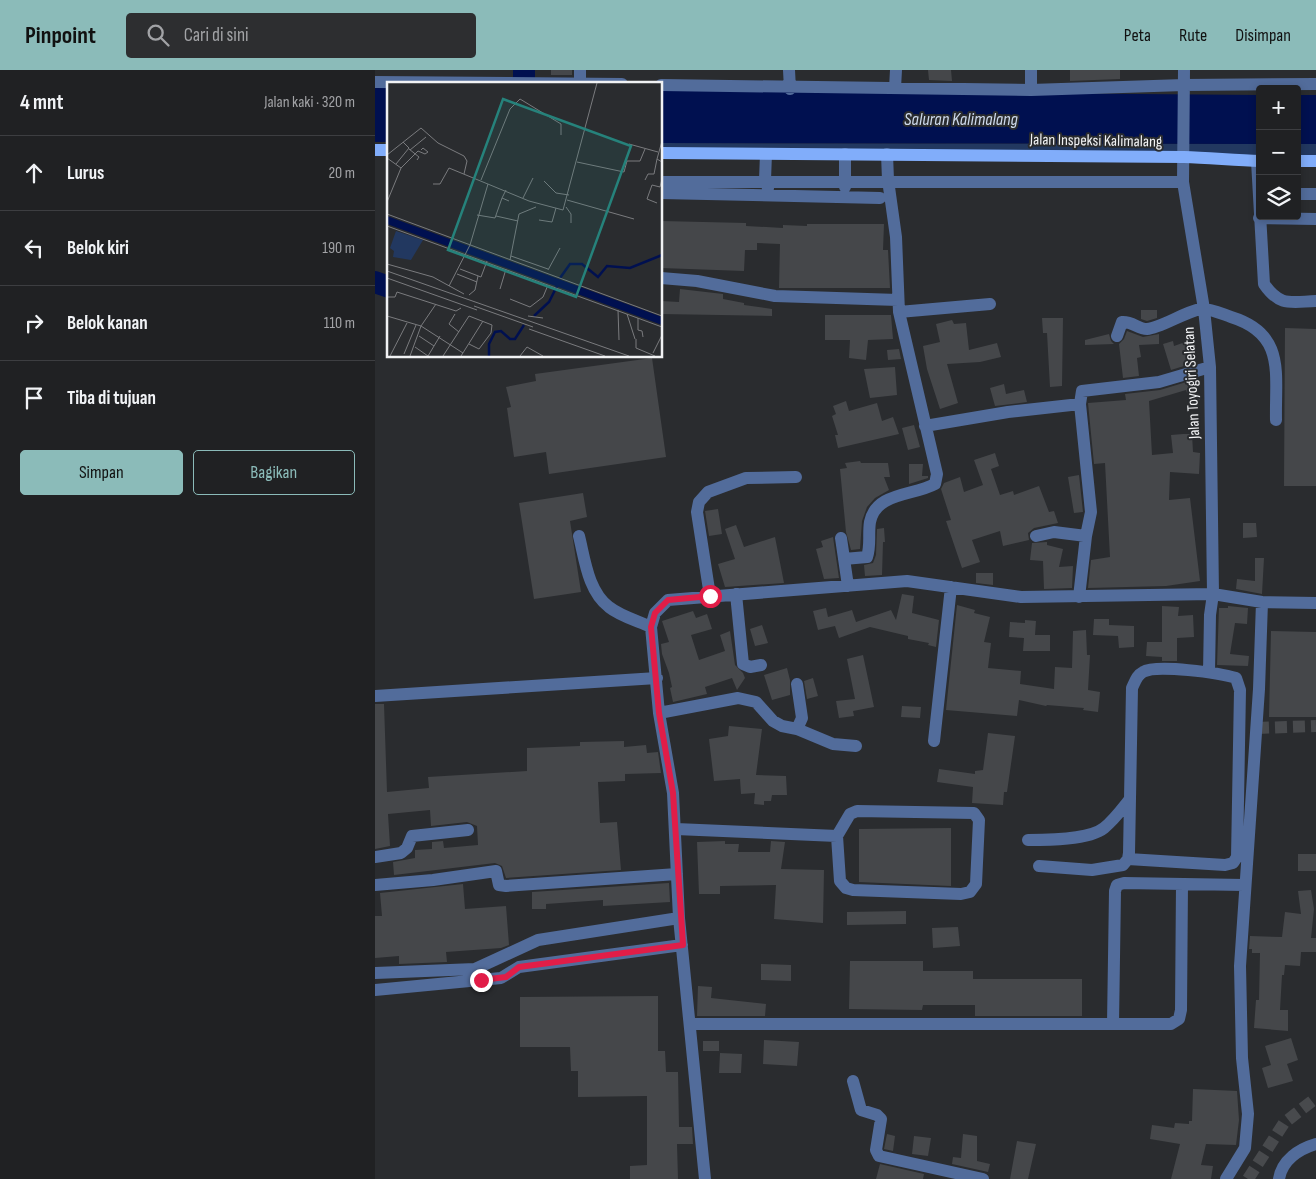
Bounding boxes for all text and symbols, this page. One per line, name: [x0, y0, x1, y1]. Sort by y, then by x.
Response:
search box: [126, 13, 476, 58]
text: Pinpoint: [25, 21, 96, 50]
icon: search: [144, 21, 172, 49]
text: Cari di sini: [184, 24, 249, 47]
text: Peta: [1124, 25, 1151, 46]
text: Rute: [1179, 25, 1207, 46]
text: Disimpan: [1235, 25, 1291, 46]
inset map: [387, 82, 663, 358]
map controls: [1256, 85, 1301, 220]
button: +: [1256, 85, 1301, 130]
text: 4 mnt: [20, 90, 63, 115]
text: Jalan kaki · 320 m: [264, 93, 355, 112]
water label: Saluran Kalimalang: [904, 109, 1019, 130]
street label: Jalan Inspeksi Kalimalang: [1029, 130, 1162, 152]
button: −: [1256, 130, 1301, 175]
icon: ahead: [20, 159, 48, 187]
text: Lurus: [67, 162, 104, 185]
text: 20 m: [328, 164, 355, 183]
button: layers: [1256, 175, 1301, 220]
icon: left: [20, 234, 48, 262]
text: Belok kiri: [67, 237, 129, 260]
text: 190 m: [322, 239, 355, 258]
icon: right: [20, 309, 48, 337]
text: Belok kanan: [67, 312, 148, 335]
text: 110 m: [324, 314, 355, 333]
street label: Jalan Toyogiri Selatan: [1180, 326, 1204, 441]
icon: arrive: [20, 384, 48, 412]
text: Tiba di tujuan: [67, 387, 156, 410]
button: Simpan: [20, 450, 183, 495]
button: Bagikan: [193, 450, 355, 495]
route start: [699, 585, 722, 608]
route end: [470, 969, 493, 992]

